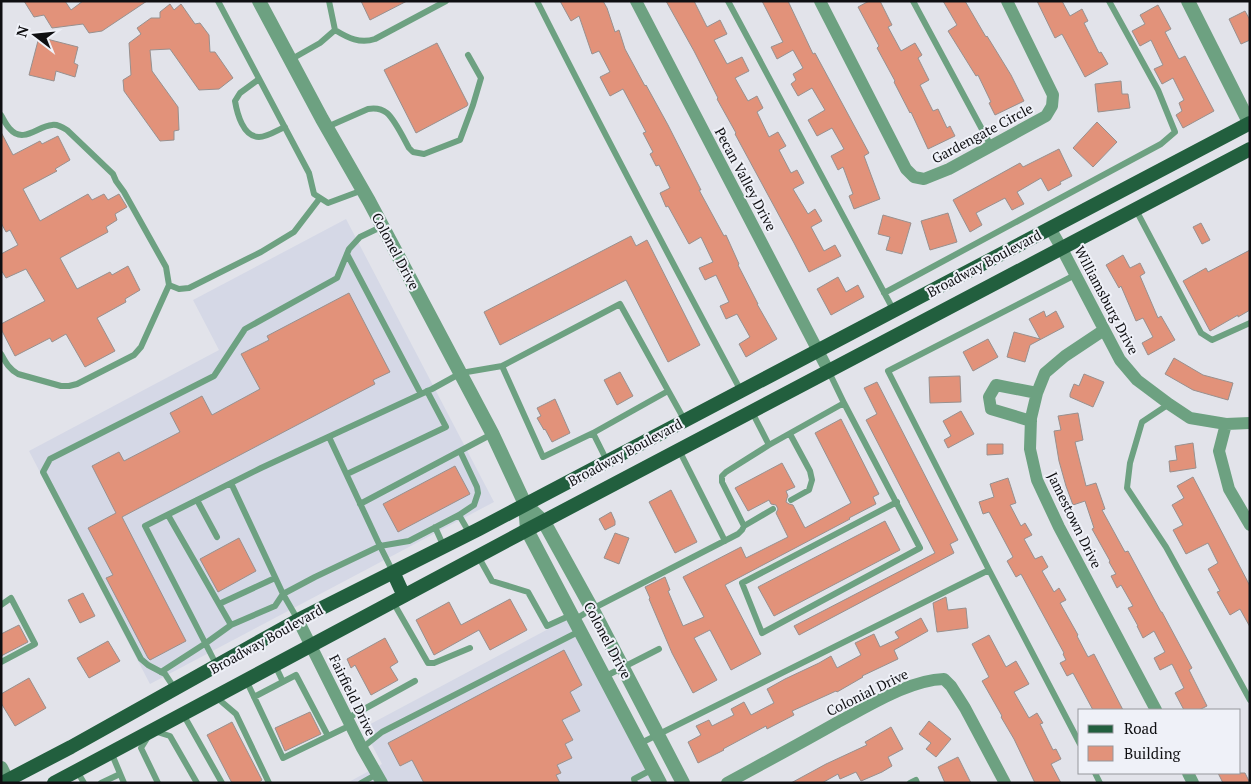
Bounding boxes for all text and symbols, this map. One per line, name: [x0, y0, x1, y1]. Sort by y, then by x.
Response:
north arrow: [10, 10, 60, 60]
text: N: [11, 23, 33, 39]
street label: Gardengate Circle: [928, 98, 1036, 168]
street label: Pecan Valley Drive: [711, 124, 781, 234]
street label: Colonel Drive: [368, 209, 424, 293]
street label: Broadway Boulevard: [923, 225, 1045, 301]
street label: Williamsburg Drive: [1070, 242, 1144, 358]
street label: Broadway Boulevard: [564, 414, 686, 490]
street label: Jamestown Drive: [1043, 469, 1107, 571]
street label: Colonel Drive: [580, 598, 636, 682]
street label: Broadway Boulevard: [206, 600, 326, 678]
street label: Fairfield Drive: [325, 651, 381, 739]
street label: Colonial Drive: [823, 664, 911, 720]
legend: [1078, 709, 1241, 774]
text: Road: [1124, 718, 1157, 738]
text: Building: [1124, 743, 1182, 763]

